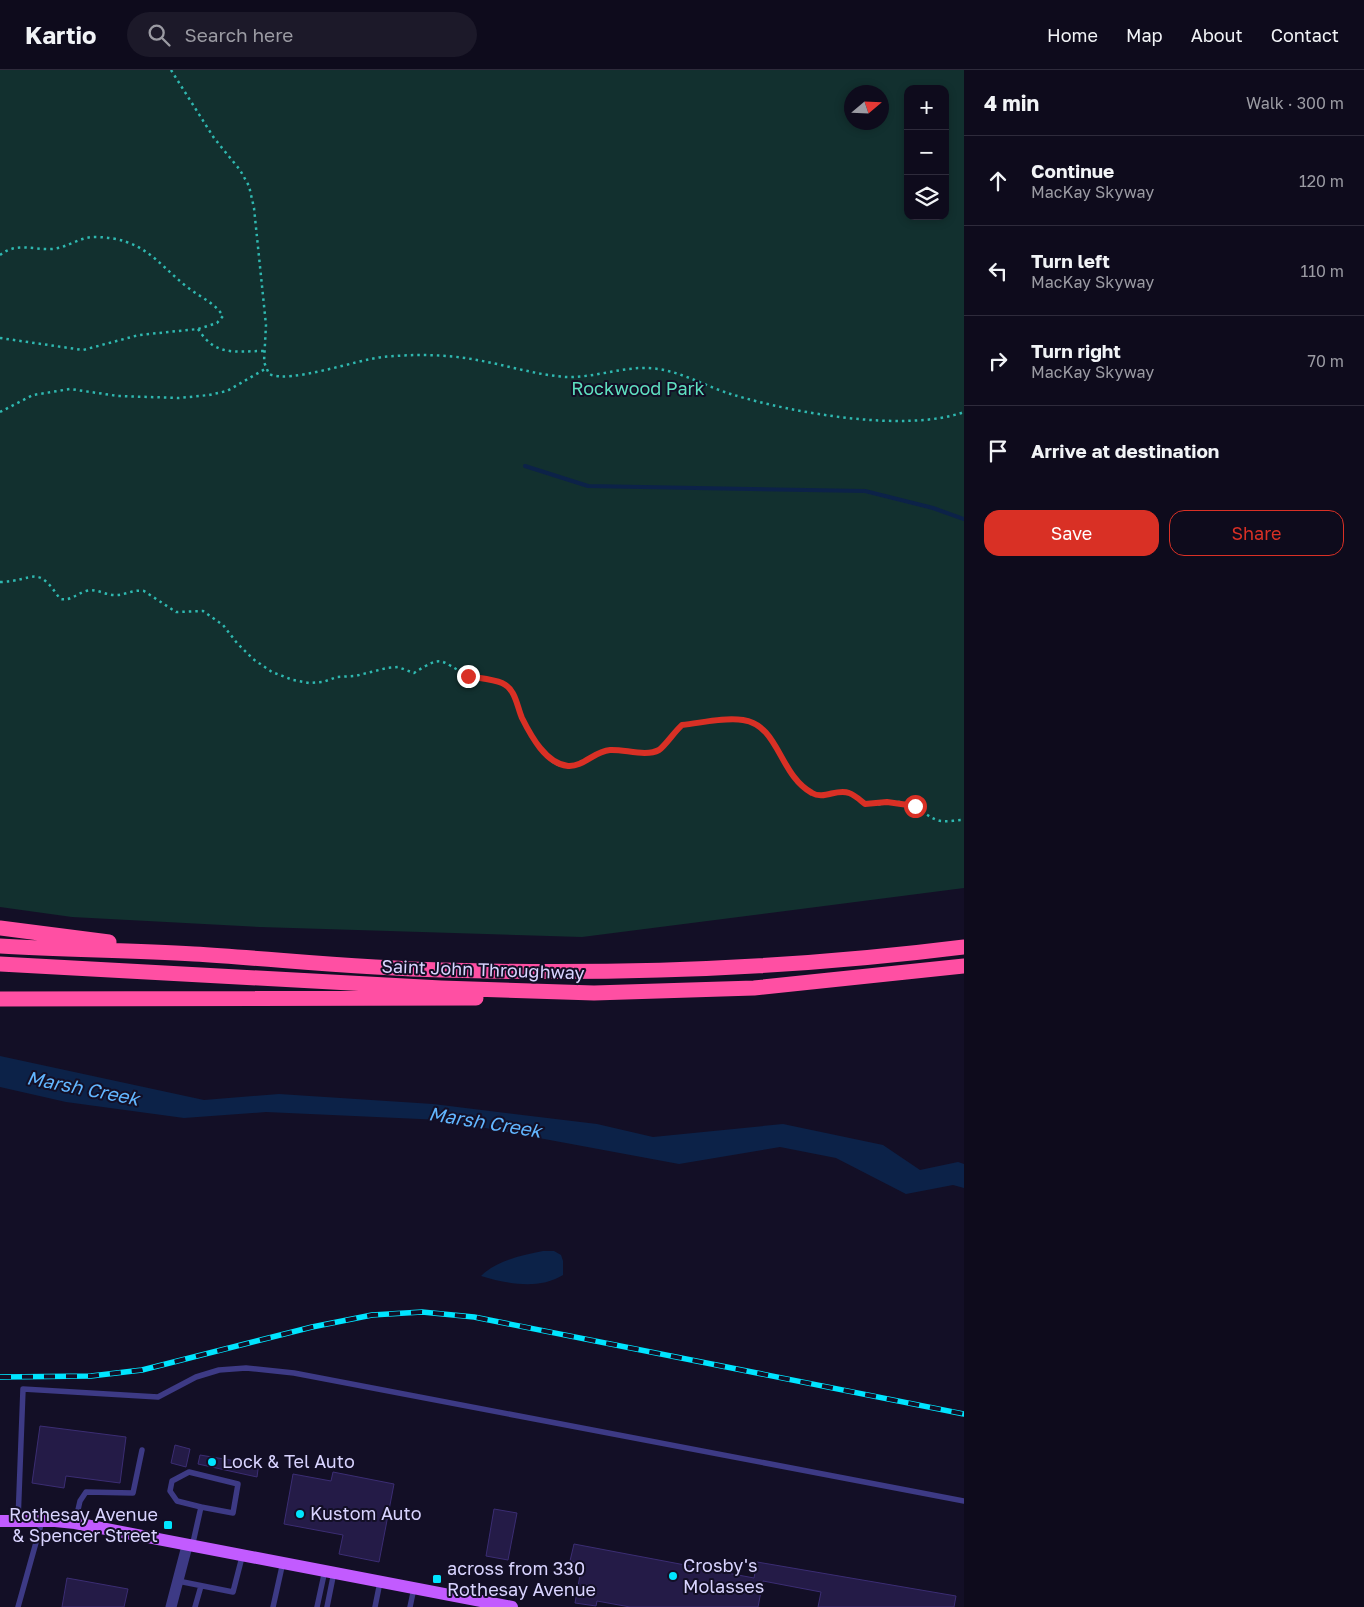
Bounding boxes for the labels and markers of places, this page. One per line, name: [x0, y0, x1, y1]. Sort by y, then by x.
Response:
place label: Lock & Tel Auto: [222, 1450, 355, 1472]
marker: Lock & Tel Auto: [206, 1456, 218, 1468]
place label: Kustom Auto: [310, 1502, 422, 1524]
place label: Rothesay Avenue & Spencer Street: [9, 1503, 158, 1546]
marker: Kustom Auto: [294, 1508, 306, 1520]
marker: Rothesay Avenue & Spencer Street: [162, 1519, 174, 1531]
place label: Crosby's Molasses: [683, 1554, 764, 1597]
place label: across from 330 Rothesay Avenue: [447, 1557, 596, 1600]
marker: Crosby's Molasses: [667, 1570, 679, 1582]
marker: across from 330 Rothesay Avenue: [431, 1573, 443, 1585]

